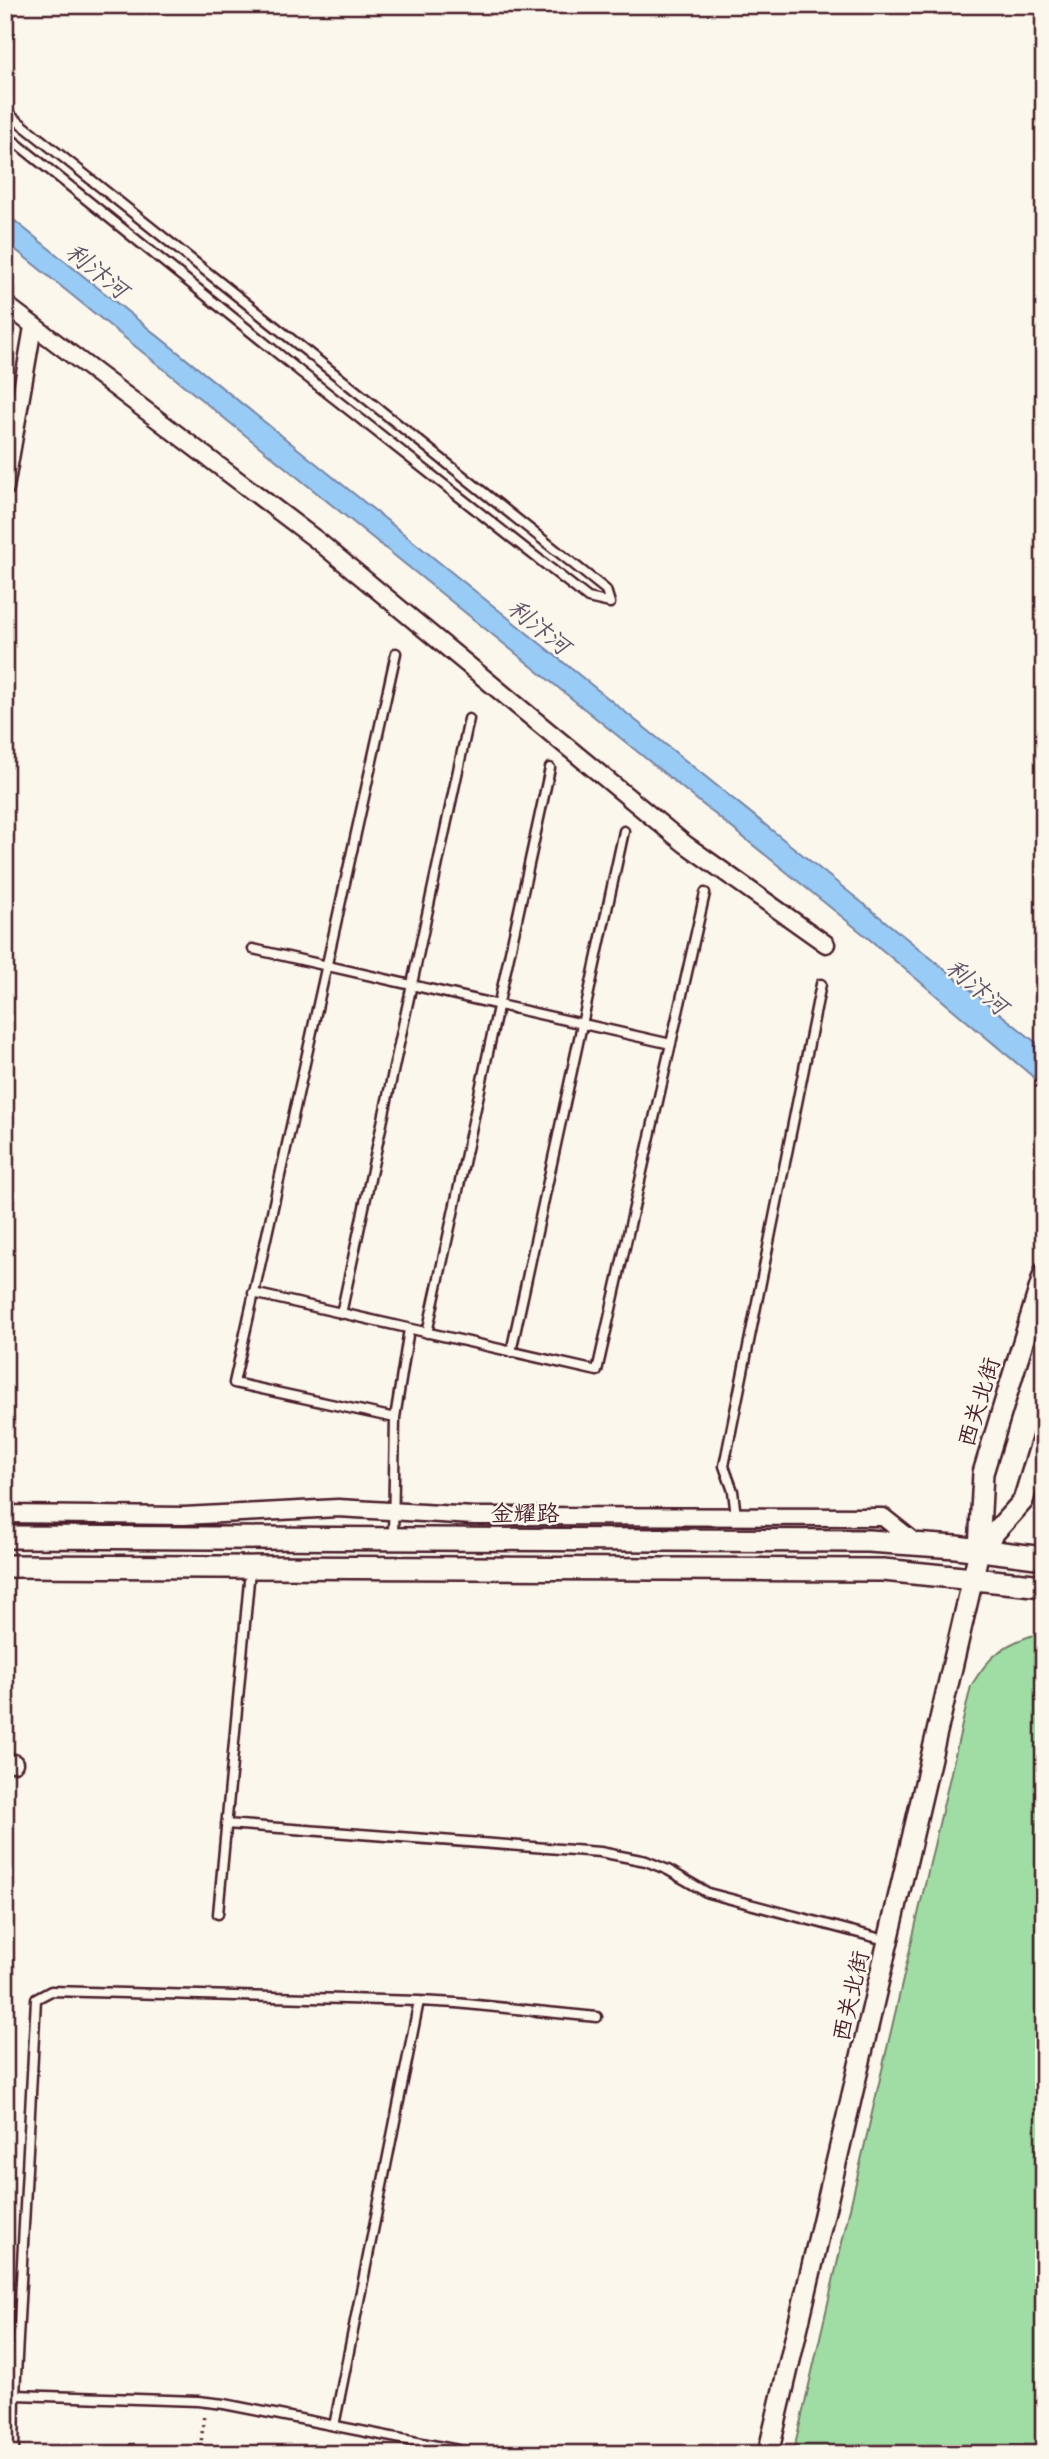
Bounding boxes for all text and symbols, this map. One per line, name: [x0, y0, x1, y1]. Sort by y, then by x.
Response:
water label: 利汴河: [56, 232, 141, 312]
water label: 利汴河: [498, 588, 583, 668]
water label: 利汴河: [936, 948, 1021, 1029]
street label: 西关北街: [946, 1352, 1012, 1452]
street label: 金耀路: [491, 1493, 560, 1534]
street label: 西关北街: [821, 1947, 881, 2045]

